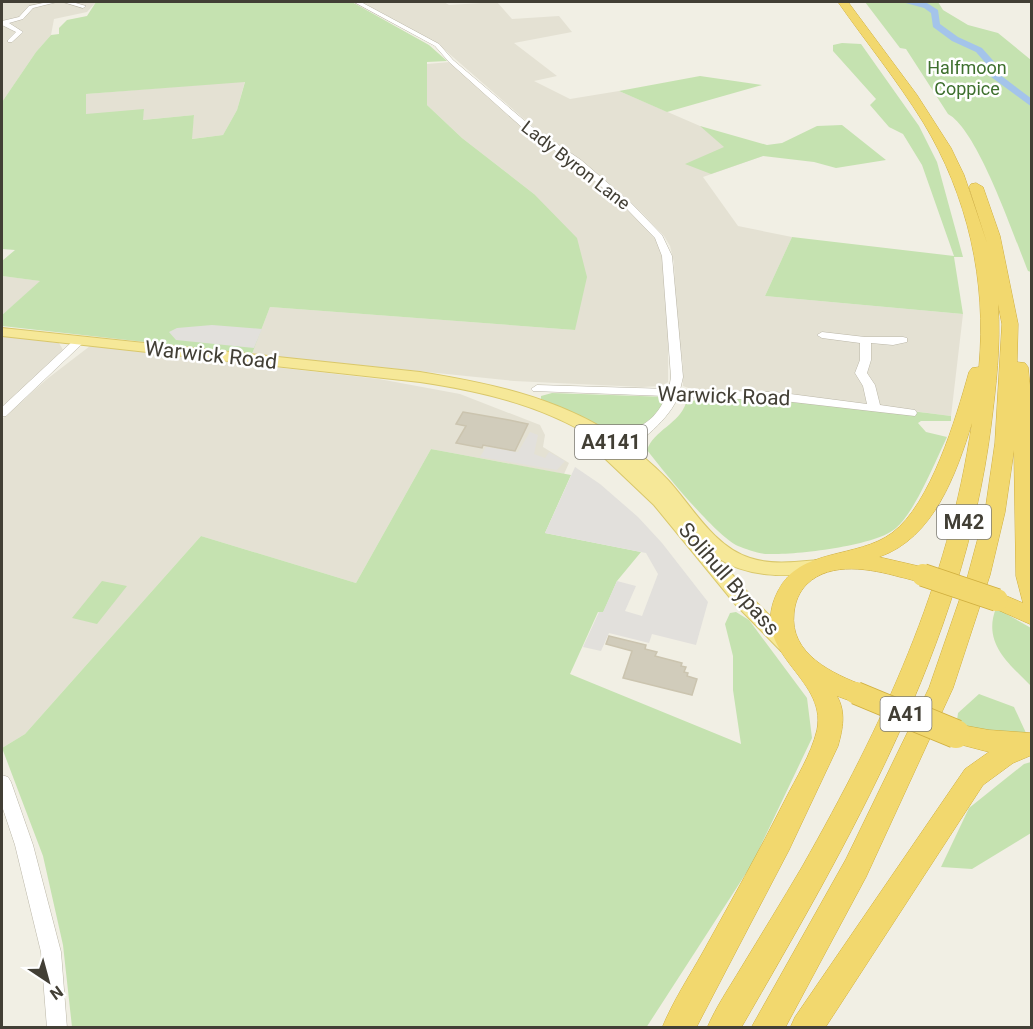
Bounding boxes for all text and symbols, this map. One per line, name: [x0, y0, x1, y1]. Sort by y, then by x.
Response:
park label: Halfmoon Coppice: [927, 57, 1007, 99]
street label: Lady Byron Lane: [518, 116, 634, 214]
street label: Warwick Road: [144, 336, 278, 374]
street label: Warwick Road: [657, 382, 791, 410]
road number: A4141: [575, 425, 647, 459]
road number: M42: [937, 505, 991, 539]
street label: Solihull Bypass: [674, 518, 784, 640]
road number: A41: [880, 697, 932, 731]
north arrow: [18, 951, 78, 1011]
text: N: [46, 982, 67, 1004]

